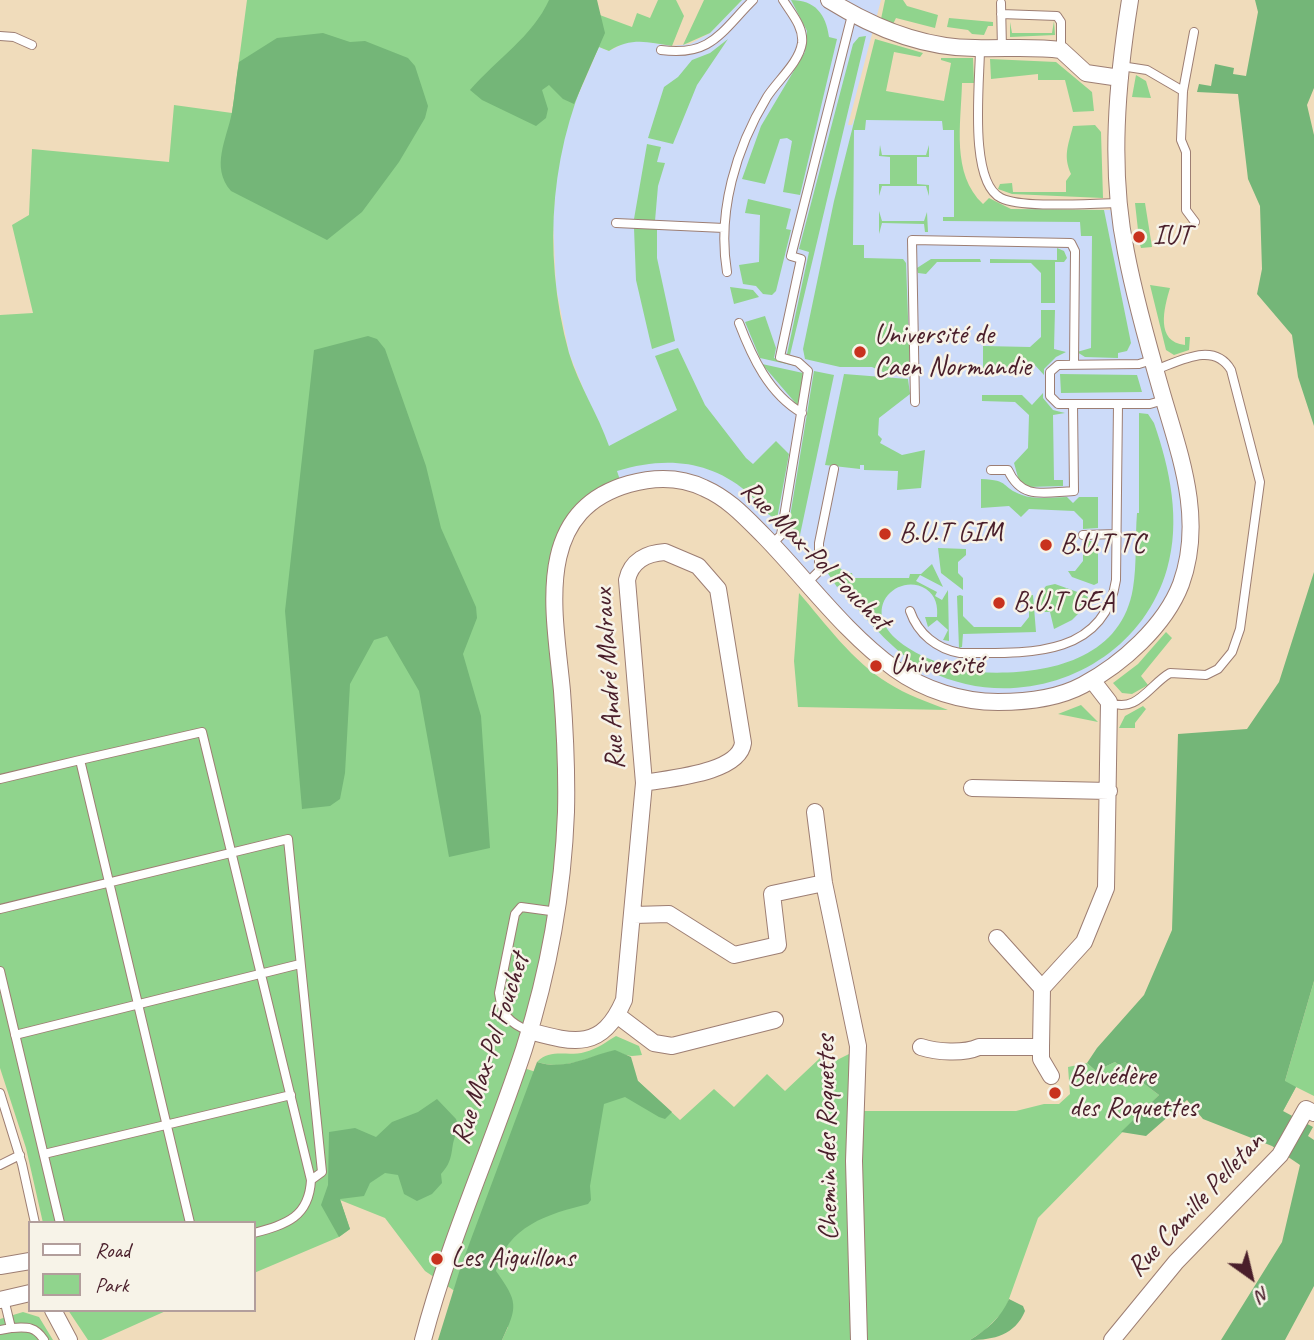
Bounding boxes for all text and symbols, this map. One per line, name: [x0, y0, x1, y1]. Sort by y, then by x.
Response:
place label: IUT: [1153, 220, 1191, 254]
marker: IUT: [1131, 229, 1147, 245]
place label: Université de Caen Normandie: [874, 319, 1031, 385]
marker: Université de Caen Normandie: [852, 344, 868, 360]
street label: Rue Max-Pol Fouchet: [733, 474, 897, 638]
place label: B.U.T GIM: [899, 517, 1002, 551]
marker: B.U.T GIM: [877, 526, 893, 542]
place label: B.U.T TC: [1060, 528, 1145, 562]
marker: B.U.T TC: [1038, 537, 1054, 553]
place label: B.U.T GEA: [1013, 586, 1114, 620]
street label: Rue André Malraux: [587, 587, 633, 771]
marker: B.U.T GEA: [991, 595, 1007, 611]
place label: Université: [890, 649, 983, 683]
marker: Université: [868, 658, 884, 674]
street label: Rue Max-Pol Fouchet: [444, 949, 538, 1149]
street label: Chemin des Roquettes: [809, 1035, 847, 1241]
place label: Belvédère des Roquettes: [1069, 1060, 1197, 1126]
marker: Belvédère des Roquettes: [1047, 1085, 1063, 1101]
street label: Rue Camille Pelletan: [1120, 1126, 1272, 1284]
legend: [28, 1221, 256, 1312]
text: Road: [95, 1237, 130, 1263]
place label: Les Aiguillons: [451, 1242, 575, 1276]
north arrow: [1216, 1242, 1286, 1312]
marker: Les Aiguillons: [429, 1251, 445, 1267]
text: Park: [95, 1272, 128, 1298]
text: N: [1251, 1281, 1274, 1308]

